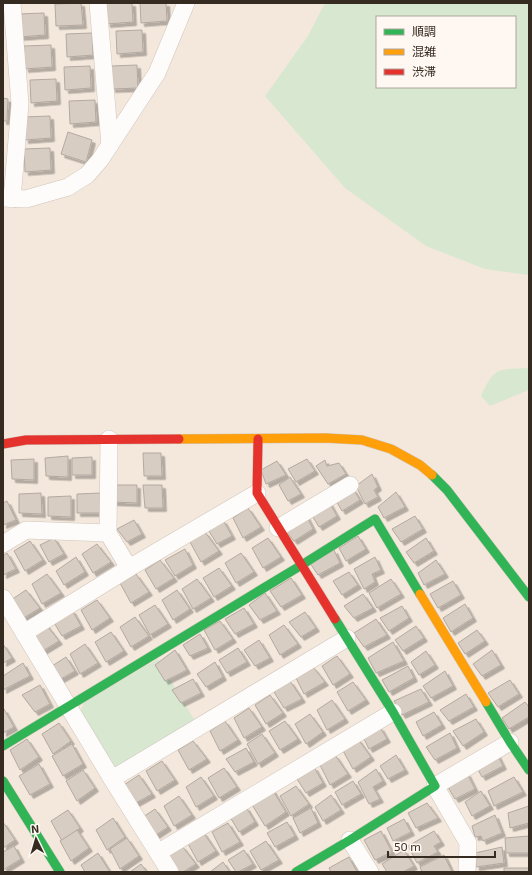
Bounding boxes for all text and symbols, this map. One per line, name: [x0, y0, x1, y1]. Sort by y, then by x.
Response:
legend: [376, 16, 516, 88]
text: 順調: [412, 24, 436, 38]
text: 混雑: [412, 44, 436, 58]
text: 渋滞: [412, 64, 436, 78]
north arrow: [16, 819, 56, 859]
text: N: [31, 822, 40, 835]
scale bar: [388, 833, 495, 859]
text: 50 m: [394, 839, 421, 853]

